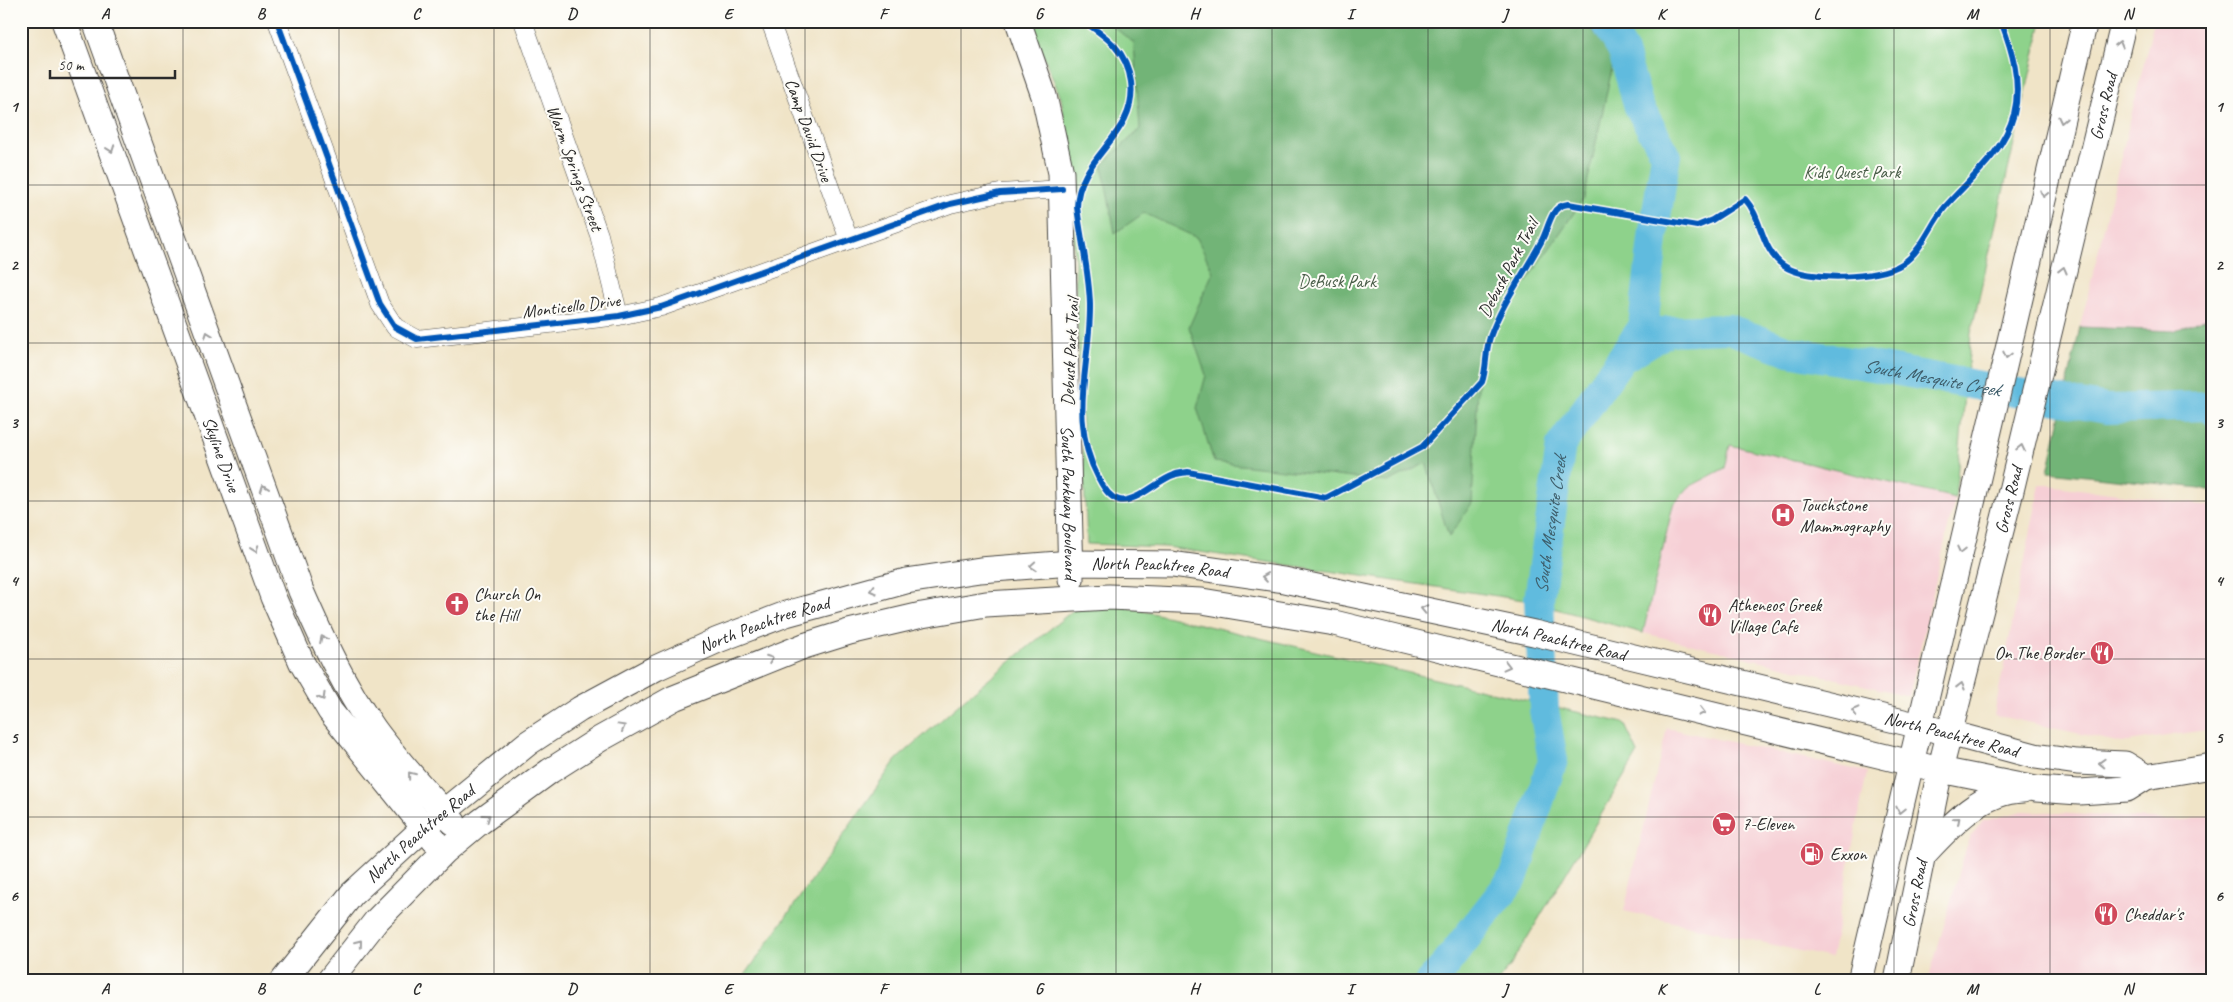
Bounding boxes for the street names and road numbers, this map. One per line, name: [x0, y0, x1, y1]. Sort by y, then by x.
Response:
street label: Gross Road: [2085, 68, 2123, 142]
street label: Camp David Drive: [780, 75, 838, 186]
street label: Warm Springs Street: [542, 102, 609, 236]
street label: Debusk Park Trail: [1473, 212, 1544, 321]
street label: Monticello Drive: [521, 289, 622, 323]
street label: Debusk Park Trail: [1056, 294, 1084, 407]
street label: Skyline Drive: [198, 414, 245, 496]
street label: South Parkway Boulevard: [1056, 425, 1082, 583]
street label: Gross Road: [1990, 461, 2028, 536]
street label: North Peachtree Road: [1091, 552, 1233, 583]
street label: North Peachtree Road: [695, 591, 835, 658]
street label: North Peachtree Road: [1489, 613, 1631, 666]
street label: North Peachtree Road: [1882, 707, 2024, 763]
street label: North Peachtree Road: [361, 778, 481, 887]
street label: Gross Road: [1897, 855, 1933, 929]

